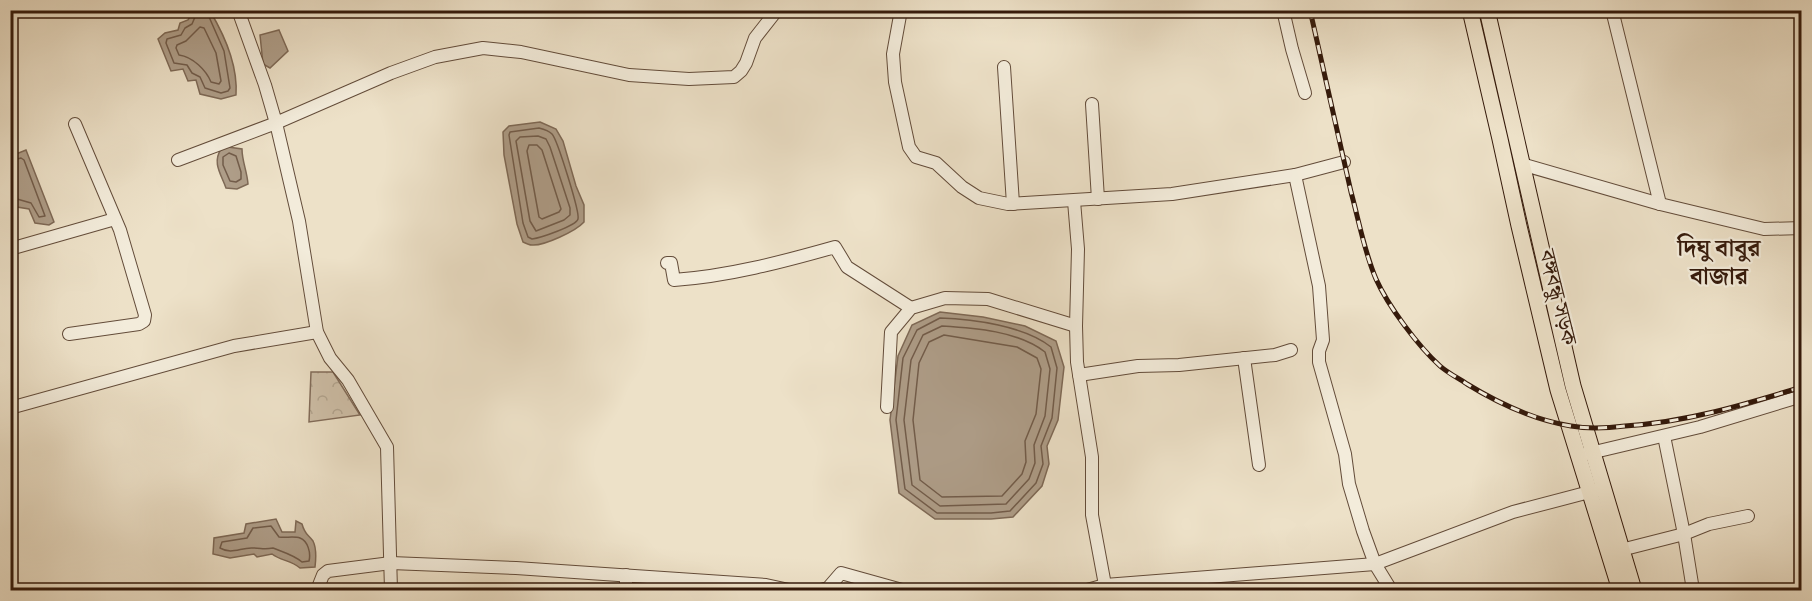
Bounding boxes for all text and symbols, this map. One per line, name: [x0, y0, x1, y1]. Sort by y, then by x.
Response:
district label: দিঘু বাবুর বাজার: [1676, 233, 1762, 292]
street label: বঙ্গবন্ধু সড়ক: [1532, 245, 1584, 350]

